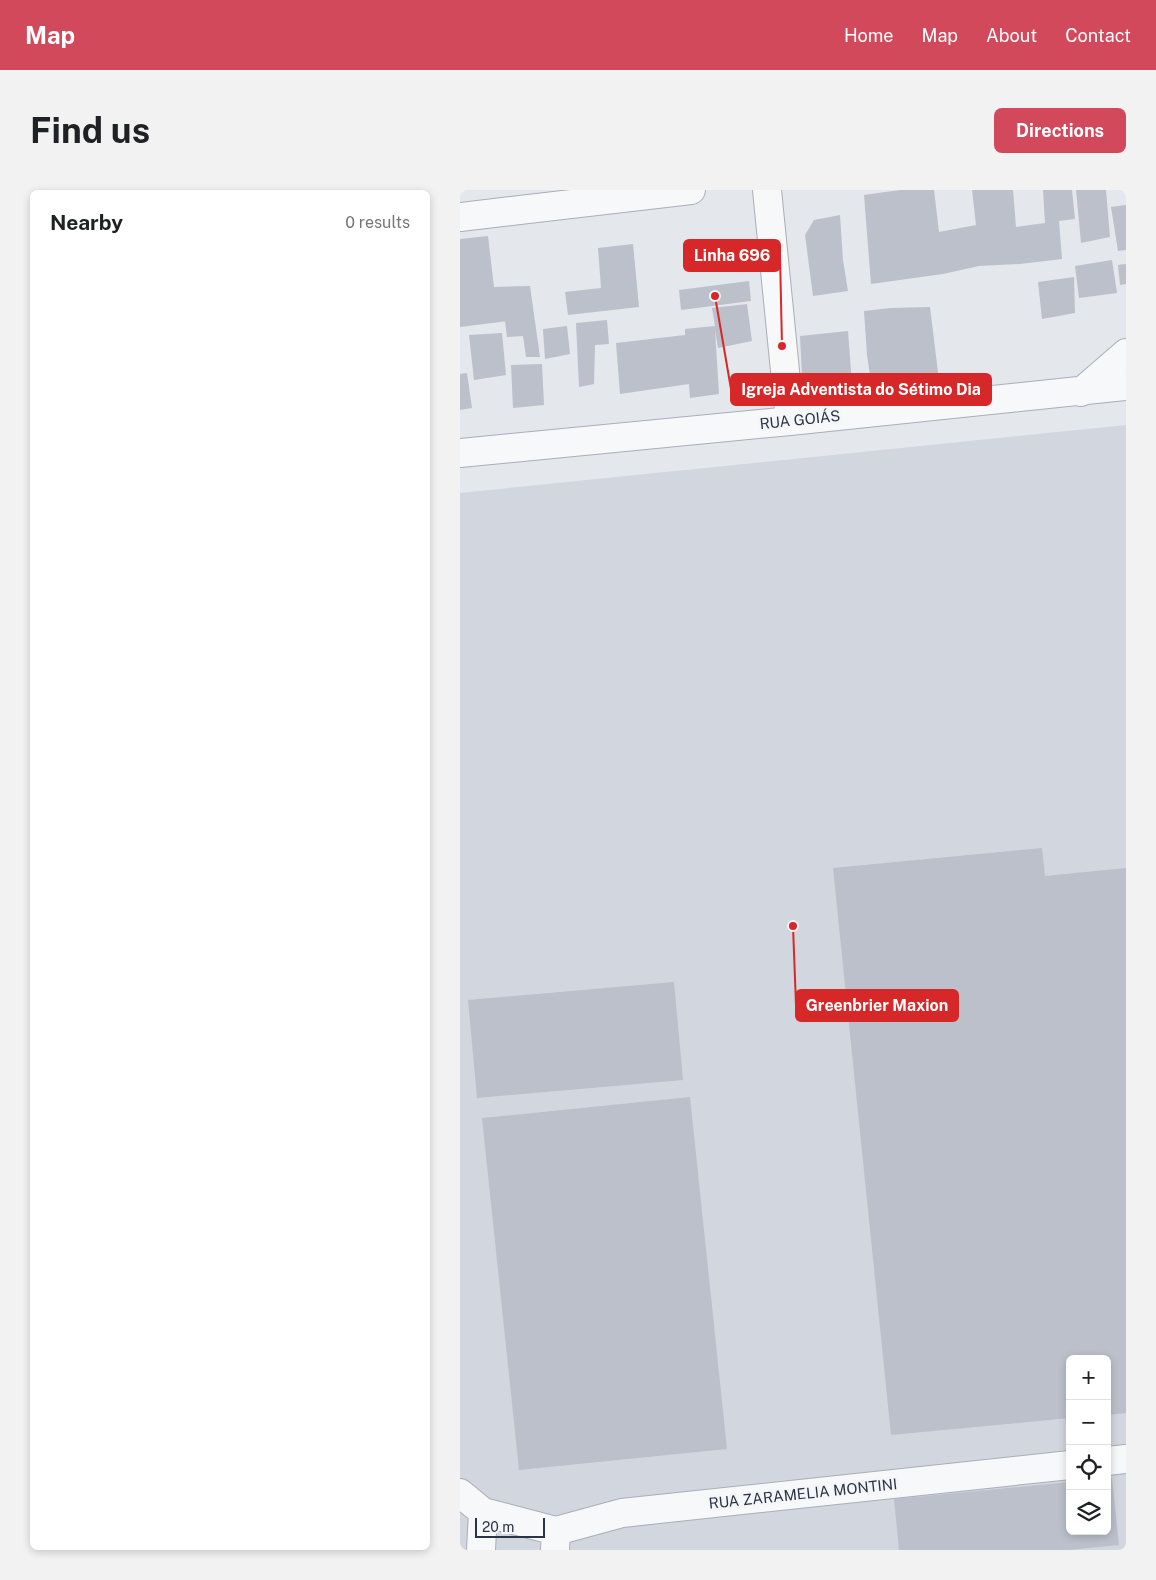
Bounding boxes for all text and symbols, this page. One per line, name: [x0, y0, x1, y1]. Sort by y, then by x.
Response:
text: Map: [25, 21, 75, 49]
text: Home: [844, 25, 894, 46]
text: Map: [922, 25, 958, 46]
text: About: [986, 25, 1037, 46]
text: Contact: [1065, 25, 1131, 46]
button: Directions: [994, 108, 1126, 153]
text: Find us: [30, 110, 150, 151]
text: Nearby: [50, 210, 123, 235]
text: 0 results: [345, 213, 410, 232]
callout: Linha 696: [684, 240, 780, 271]
text: Linha 696: [694, 246, 770, 265]
callout: Igreja Adventista do Sétimo Dia: [731, 374, 991, 405]
text: Igreja Adventista do Sétimo Dia: [741, 380, 981, 399]
street label: RUA GOIÁS: [759, 407, 841, 432]
callout: Greenbrier Maxion: [796, 990, 958, 1021]
text: Greenbrier Maxion: [806, 996, 948, 1015]
map controls: [1066, 1355, 1111, 1535]
button: +: [1066, 1355, 1111, 1400]
button: −: [1066, 1400, 1111, 1445]
button: locate: [1066, 1445, 1111, 1490]
street label: RUA ZARAMELIA MONTINI: [708, 1475, 898, 1512]
button: layers: [1066, 1490, 1111, 1535]
scale bar: [475, 1515, 545, 1538]
text: 20 m: [482, 1519, 514, 1535]

